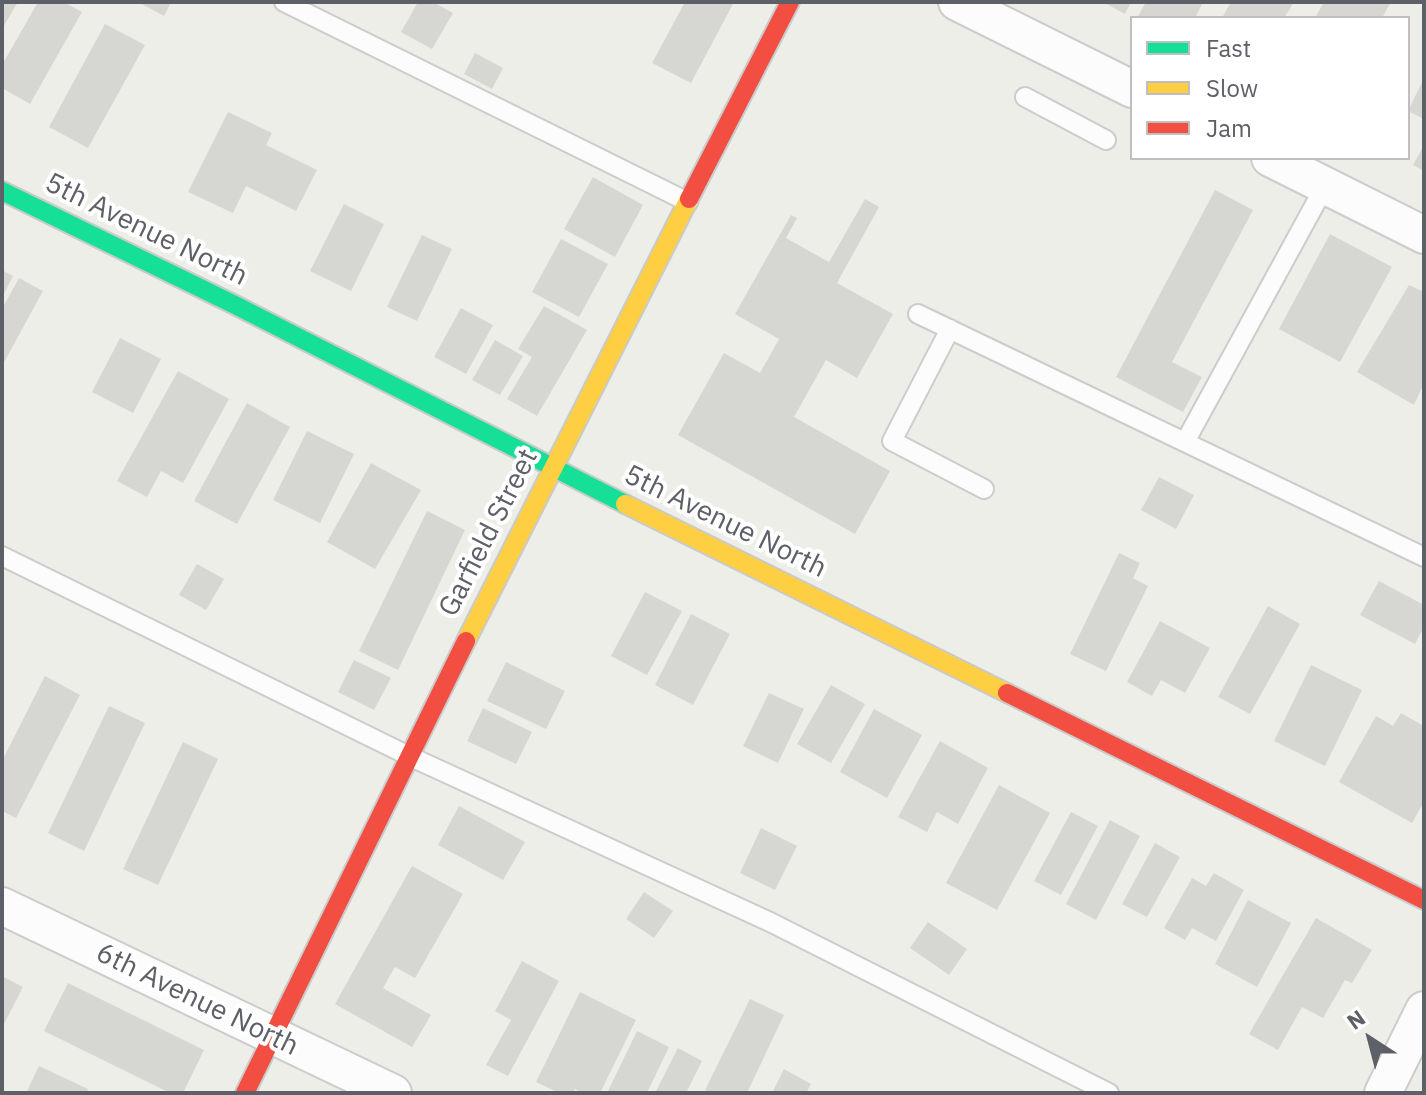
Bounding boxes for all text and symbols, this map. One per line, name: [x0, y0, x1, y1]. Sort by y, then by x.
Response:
legend: [1130, 16, 1410, 160]
text: Fast: [1206, 32, 1251, 64]
text: Slow: [1206, 72, 1258, 104]
text: Jam: [1206, 112, 1252, 144]
street label: 5th Avenue North: [39, 166, 253, 294]
street label: Garfield Street: [432, 444, 546, 622]
street label: 5th Avenue North: [618, 458, 832, 586]
street label: 6th Avenue North: [90, 936, 304, 1064]
north arrow: [1330, 999, 1410, 1079]
text: N: [1341, 1003, 1371, 1036]

